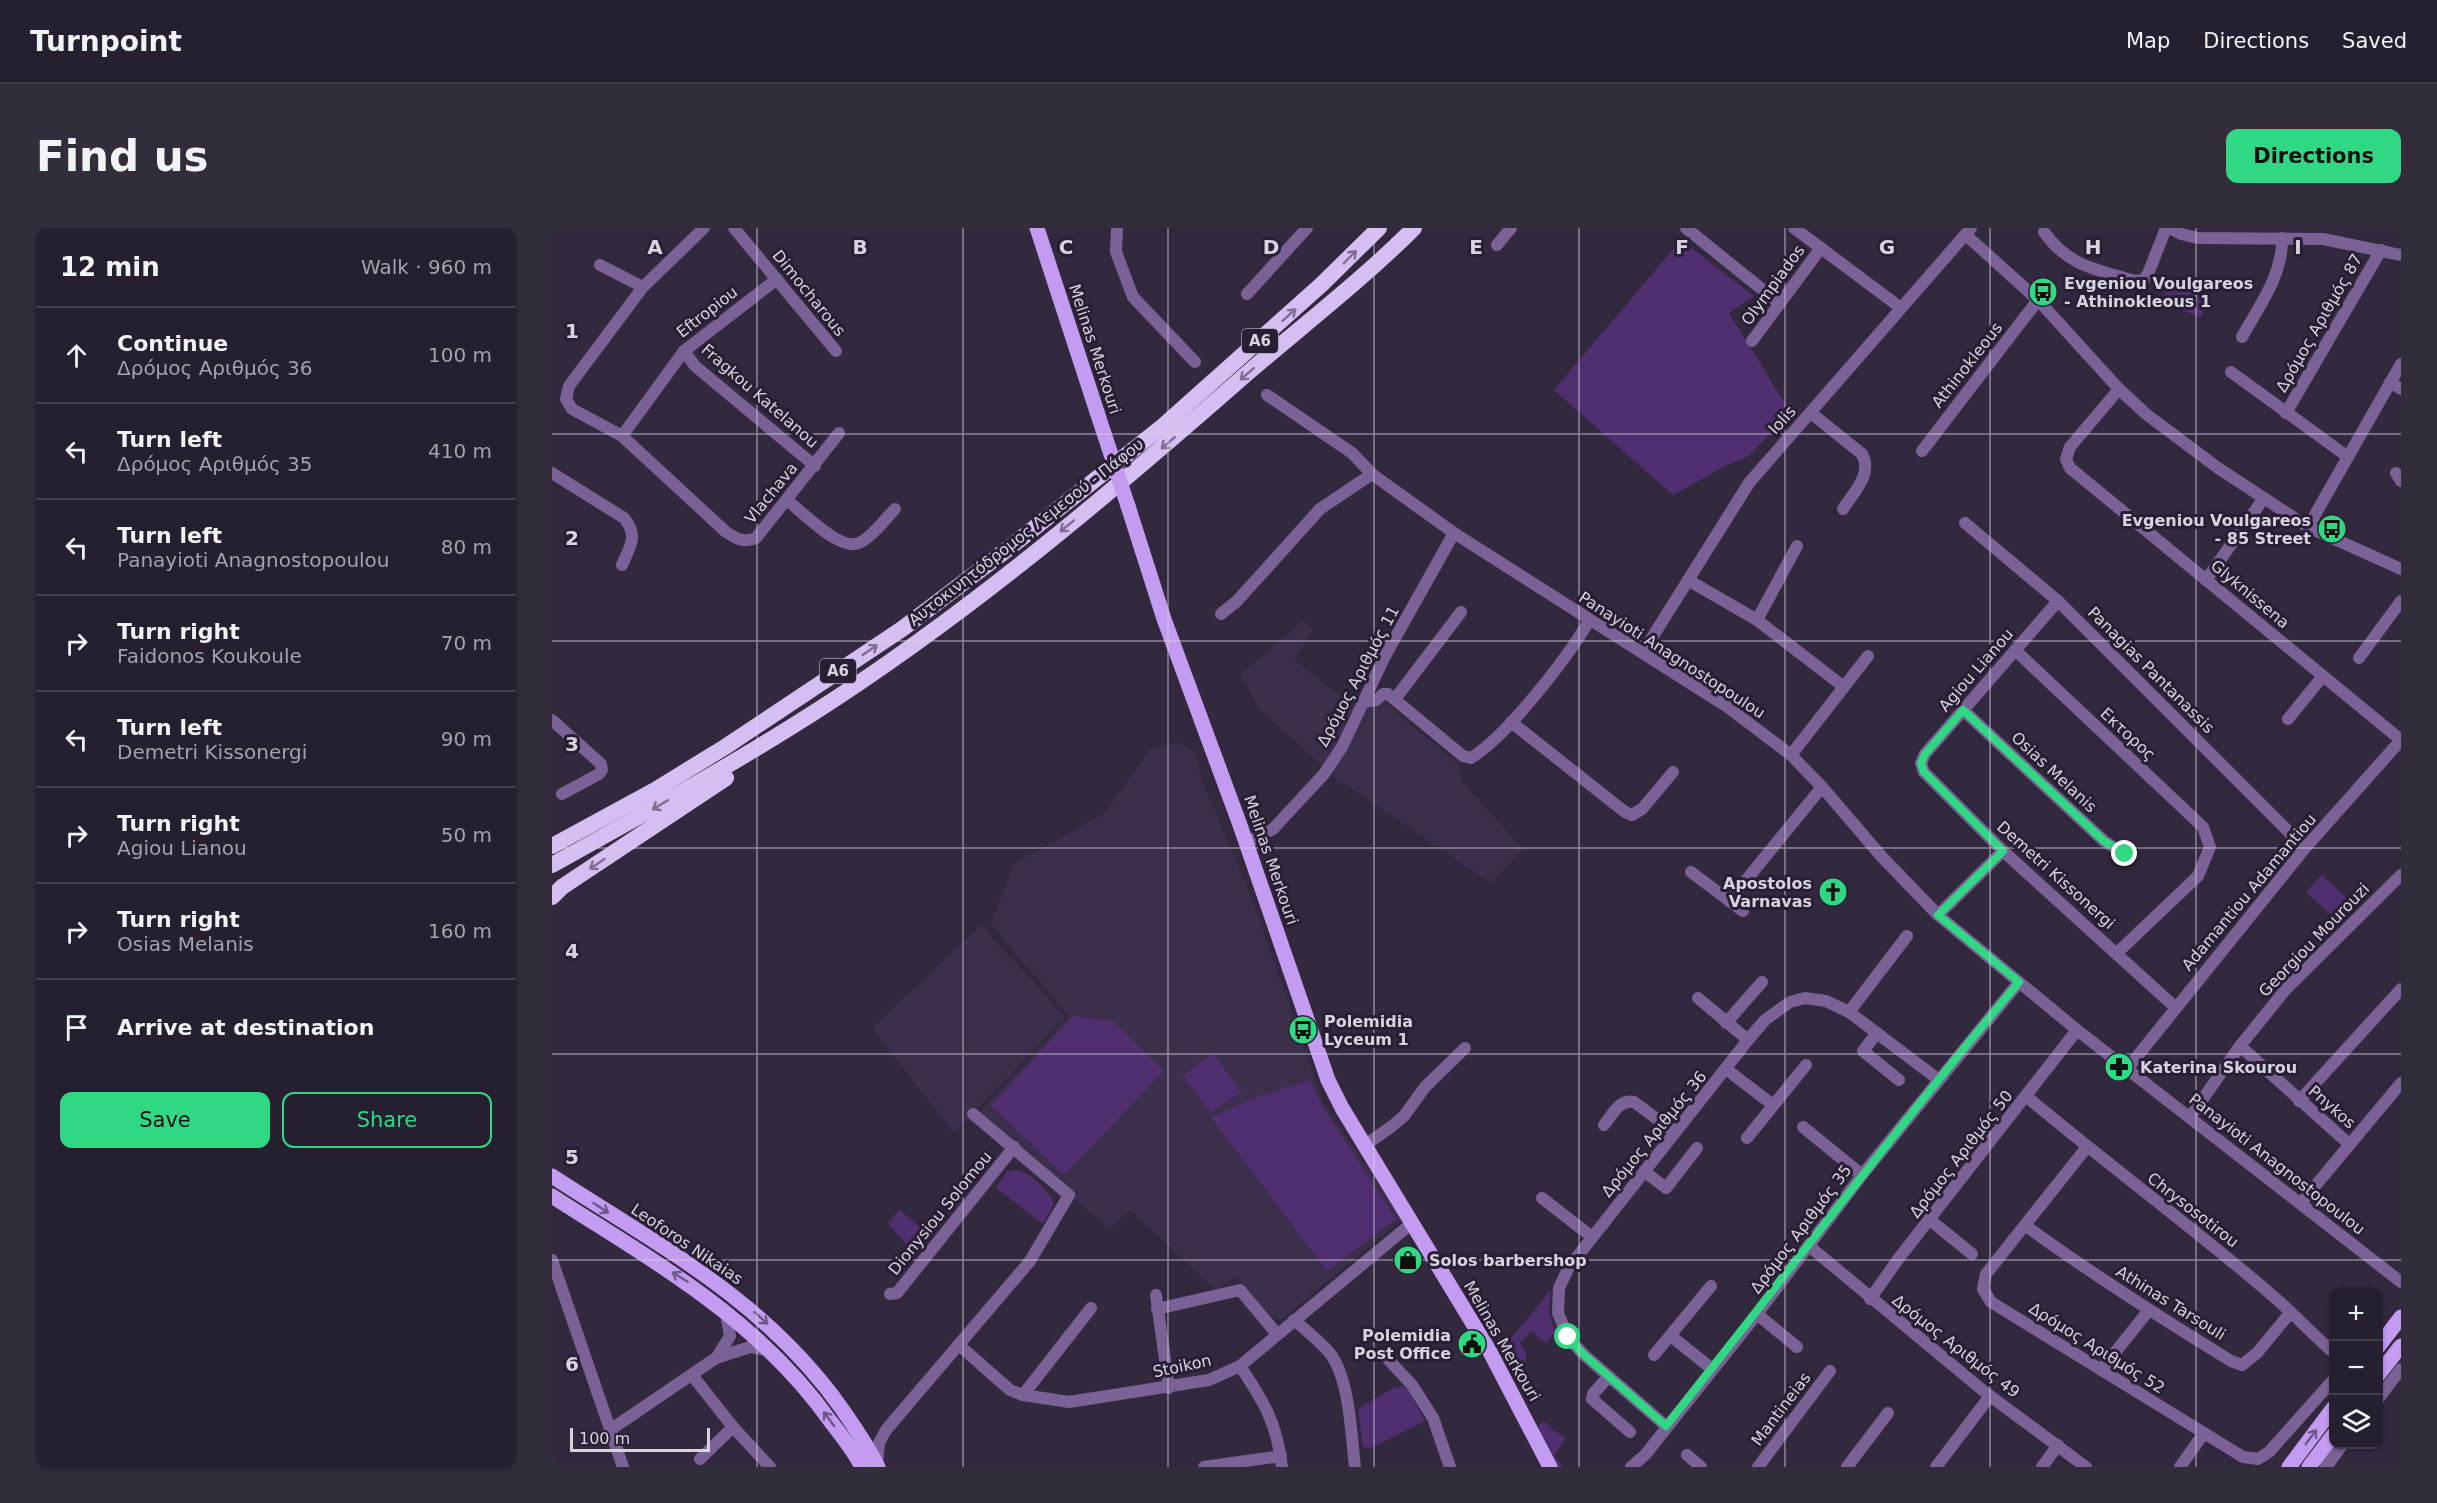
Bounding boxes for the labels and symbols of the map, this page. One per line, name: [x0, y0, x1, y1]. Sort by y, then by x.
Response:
text: A: [647, 235, 663, 259]
text: B: [852, 235, 868, 259]
text: C: [1059, 235, 1073, 259]
text: D: [1263, 235, 1279, 259]
text: E: [1469, 235, 1483, 259]
text: F: [1675, 235, 1689, 259]
text: G: [1879, 235, 1895, 259]
text: H: [2085, 235, 2101, 259]
text: I: [2294, 235, 2302, 259]
street label: Olympiados: [1737, 241, 1809, 329]
street label: Dimocharous: [768, 246, 850, 340]
one-way arrow: [1343, 249, 1358, 264]
street label: Δρόμος Αριθμός 87: [2272, 251, 2366, 395]
place label: Evgeniou Voulgareos - Athinokleous 1: [2064, 274, 2253, 311]
bus stop icon: Evgeniou Voulgareos - Athinokleous 1: [2027, 276, 2059, 308]
street label: Melinas Merkouri: [1065, 281, 1125, 417]
street label: Eftropiou: [673, 282, 741, 342]
one-way arrow: [1281, 308, 1296, 322]
street label: Athinokleous: [1928, 318, 2006, 412]
text: 1: [565, 319, 579, 343]
road number: A6: [1242, 329, 1278, 353]
street label: Fragkou Katelanou: [698, 340, 822, 452]
one-way arrow: [1240, 367, 1255, 381]
street label: Iolis: [1764, 402, 1800, 438]
street label: Αυτοκινητόδρομος Λεμεσού - Πάφου: [905, 434, 1147, 630]
one-way arrow: [1160, 436, 1176, 449]
street label: Vlachava: [741, 459, 801, 527]
place label: Evgeniou Voulgareos - 85 Street: [2122, 511, 2311, 548]
bus stop icon: Evgeniou Voulgareos - 85 Street: [2316, 513, 2348, 545]
one-way arrow: [1060, 519, 1076, 532]
text: 2: [565, 526, 579, 550]
street label: Glyknissena: [2207, 556, 2293, 632]
street label: Panayioti Anagnostopoulou: [1575, 588, 1769, 722]
street label: Δρόμος Αριθμός 11: [1313, 602, 1403, 750]
street label: Panagias Pantanassis: [2084, 603, 2218, 737]
street label: Agiou Lianou: [1935, 625, 2017, 715]
one-way arrow: [861, 644, 878, 656]
road number: A6: [820, 659, 856, 683]
street label: Εκτορος: [2097, 704, 2159, 764]
street label: Osias Melanis: [2008, 728, 2100, 816]
text: 3: [565, 732, 579, 756]
street label: Melinas Merkouri: [1240, 793, 1302, 927]
one-way arrow: [652, 799, 669, 811]
street label: Adamantiou Adamantiou: [2178, 810, 2320, 974]
street label: Demetri Kissonergi: [1993, 817, 2119, 933]
route end: [2111, 840, 2137, 866]
one-way arrow: [589, 858, 606, 870]
place label: Apostolos Varnavas: [1723, 874, 1812, 911]
church icon: Apostolos Varnavas: [1817, 876, 1849, 908]
street label: Georgiou Mourouzi: [2255, 879, 2373, 1001]
text: 4: [565, 939, 579, 963]
place label: Polemidia Lyceum 1: [1324, 1012, 1413, 1049]
bus stop icon: Polemidia Lyceum 1: [1287, 1014, 1319, 1046]
pharmacy icon: Katerina Skourou: [2103, 1051, 2135, 1083]
place label: Katerina Skourou: [2140, 1058, 2297, 1077]
street label: Δρόμος Αριθμός 36: [1597, 1067, 1711, 1201]
street label: Pnykos: [2305, 1082, 2359, 1132]
street label: Δρόμος Αριθμός 50: [1905, 1087, 2017, 1221]
street label: Panayioti Anagnostopoulou: [2185, 1089, 2369, 1239]
text: 5: [565, 1145, 579, 1169]
street label: Dionysiou Solomou: [884, 1147, 996, 1279]
street label: Δρόμος Αριθμός 35: [1746, 1161, 1856, 1297]
street label: Chrysosotirou: [2144, 1169, 2242, 1251]
street label: Leoforos Nikaias: [627, 1200, 747, 1288]
one-way arrow: [592, 1202, 609, 1214]
shop icon: Solos barbershop: [1392, 1244, 1424, 1276]
place label: Solos barbershop: [1429, 1251, 1587, 1270]
street label: Athinas Tarsouli: [2113, 1262, 2229, 1344]
one-way arrow: [672, 1271, 689, 1283]
street label: Melinas Merkouri: [1460, 1277, 1544, 1405]
street label: Δρόμος Αριθμός 49: [1889, 1290, 2023, 1402]
street label: Δρόμος Αριθμός 52: [2026, 1298, 2168, 1398]
one-way arrow: [754, 1311, 769, 1325]
route start: [1554, 1323, 1580, 1349]
place label: Polemidia Post Office: [1354, 1326, 1451, 1363]
public building icon: Polemidia Post Office: [1456, 1328, 1488, 1360]
street label: Stoikon: [1151, 1351, 1213, 1381]
text: 6: [565, 1352, 579, 1376]
street label: Mantineias: [1747, 1369, 1815, 1449]
one-way arrow: [823, 1411, 835, 1427]
scale bar: [570, 1425, 710, 1452]
one-way arrow: [2305, 1430, 2317, 1446]

